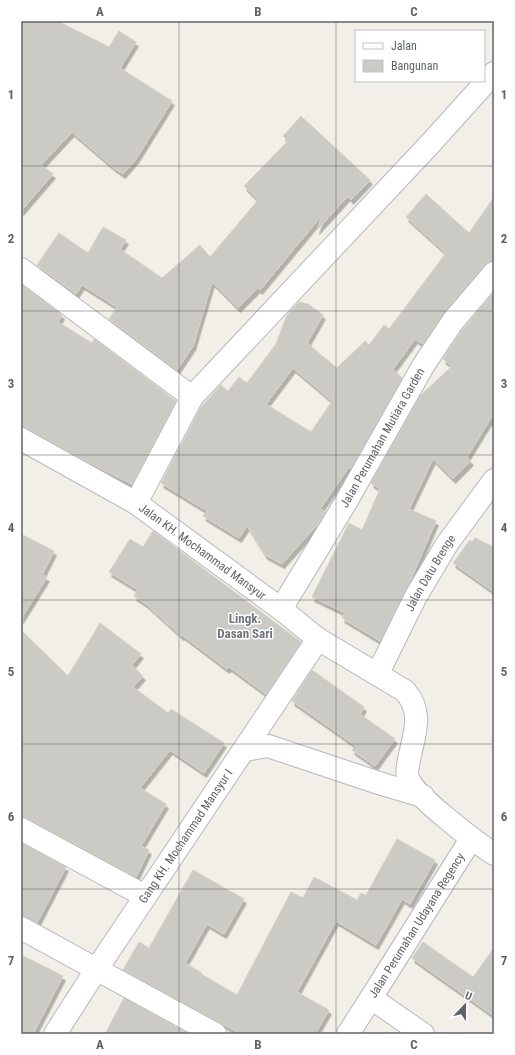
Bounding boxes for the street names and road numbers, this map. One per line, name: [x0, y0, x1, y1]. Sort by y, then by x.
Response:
street label: Jalan Perumahan Mutiara Garden: [337, 365, 427, 510]
street label: Jalan KH. Mochammad Mansyur: [136, 501, 269, 603]
street label: Jalan Datu Brenge: [403, 532, 459, 614]
street label: Gang KH. Mochammad Mansyur I: [136, 767, 236, 906]
street label: Jalan Perumahan Udayana Regency: [369, 848, 469, 1000]

